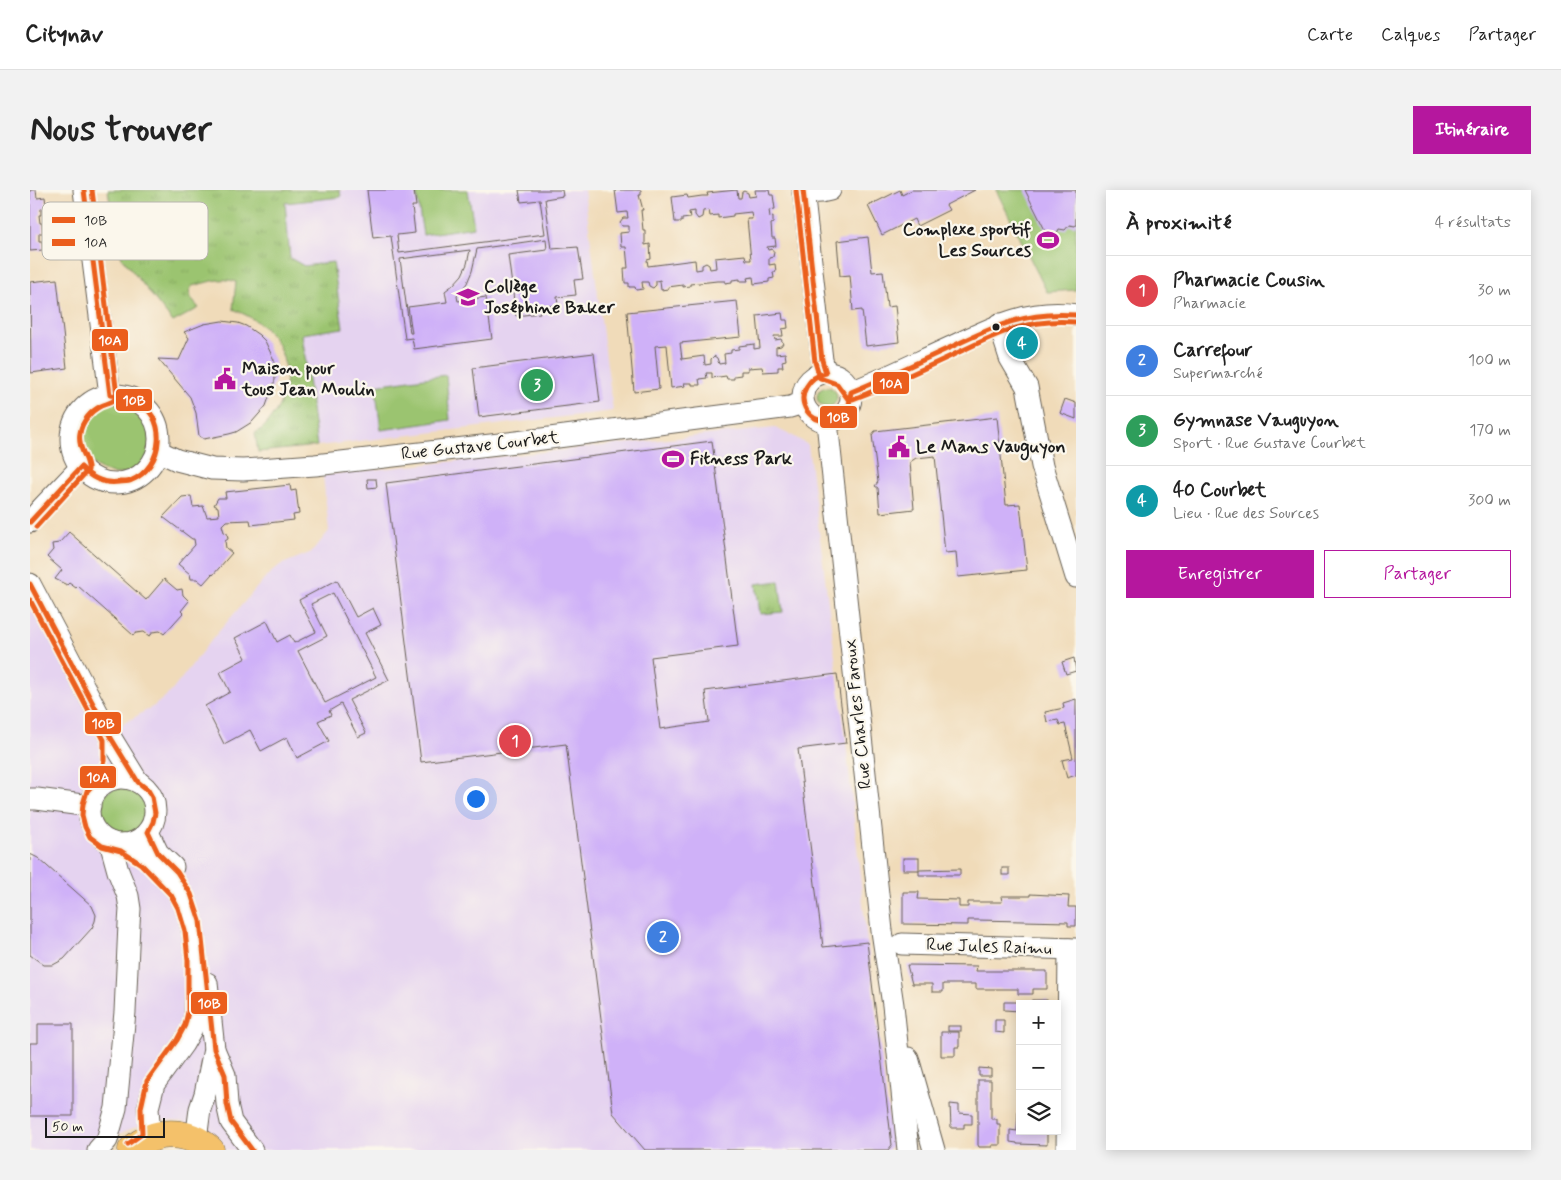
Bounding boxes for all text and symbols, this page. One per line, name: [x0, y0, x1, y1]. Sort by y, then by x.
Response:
text: Citynav: [25, 19, 103, 50]
text: Carte: [1307, 23, 1353, 47]
text: Calques: [1381, 23, 1440, 47]
text: Partager: [1468, 23, 1536, 47]
button: Itinéraire: [1413, 106, 1531, 154]
text: Nous trouver: [30, 107, 212, 153]
legend: [42, 202, 208, 260]
text: À proximité: [1126, 209, 1232, 237]
text: 10B: [84, 212, 107, 230]
text: 4 résultats: [1435, 212, 1511, 233]
place label: Complexe sportif Les Sources: [903, 218, 1031, 263]
sports icon: Complexe sportif Les Sources: [1035, 227, 1061, 253]
text: 10A: [84, 234, 107, 252]
text: Pharmacie Cousin: [1173, 268, 1325, 293]
place label: Collège Joséphine Baker: [484, 275, 615, 320]
text: 1: [1138, 280, 1146, 301]
text: 30 m: [1478, 280, 1511, 301]
school or university icon: Collège Joséphine Baker: [455, 284, 481, 310]
text: Pharmacie: [1173, 293, 1246, 314]
unlabelled marker: [991, 322, 1001, 332]
pin: 4: [1006, 324, 1038, 362]
line badge: 10A: [91, 328, 129, 352]
text: 10A: [98, 332, 122, 350]
text: Carrefour: [1173, 338, 1253, 363]
text: 2: [1138, 350, 1146, 371]
text: 100 m: [1468, 350, 1511, 371]
place label: Maison pour tous Jean Moulin: [241, 357, 375, 402]
text: Supermarché: [1173, 363, 1263, 384]
public building icon: Maison pour tous Jean Moulin: [212, 366, 238, 392]
pin: 3: [521, 366, 553, 404]
line badge: 10A: [872, 371, 910, 395]
text: 10A: [879, 375, 903, 393]
line badge: 10B: [115, 388, 153, 412]
text: 10B: [122, 392, 146, 410]
line badge: 10B: [819, 405, 858, 429]
text: Gymnase Vauguyon: [1173, 408, 1339, 433]
text: 10B: [826, 409, 850, 427]
text: 3: [1138, 420, 1146, 441]
text: 170 m: [1469, 420, 1511, 441]
street label: Rue Gustave Courbet: [400, 426, 560, 466]
text: Sport · Rue Gustave Courbet: [1173, 433, 1366, 454]
public building icon: Le Mans Vauguyon: [886, 434, 912, 460]
place label: Le Mans Vauguyon: [916, 435, 1066, 461]
sports icon: Fitness Park: [660, 446, 686, 472]
place label: Fitness Park: [690, 447, 793, 471]
text: 40 Courbet: [1173, 478, 1266, 503]
text: 4: [1137, 490, 1147, 511]
text: 300 m: [1468, 490, 1511, 511]
text: Lieu · Rue des Sources: [1173, 503, 1319, 524]
button: Enregistrer: [1126, 550, 1314, 598]
button: Partager: [1324, 550, 1511, 598]
street label: Rue Charles Faroux: [838, 638, 878, 790]
line badge: 10B: [84, 711, 122, 735]
text: 10B: [91, 715, 115, 733]
pin: 1: [499, 722, 531, 760]
line badge: 10A: [79, 765, 117, 789]
text: 10A: [86, 769, 110, 787]
your location: [463, 786, 489, 812]
pin: 2: [647, 918, 679, 956]
street label: Rue Jules Raimu: [926, 933, 1052, 961]
line badge: 10B: [190, 991, 228, 1015]
text: 10B: [197, 995, 221, 1013]
map controls: [1016, 1000, 1061, 1135]
button: +: [1016, 1000, 1061, 1045]
button: −: [1016, 1045, 1061, 1090]
button: layers: [1016, 1090, 1061, 1135]
scale bar: [45, 1115, 165, 1138]
text: 50 m: [52, 1118, 83, 1136]

